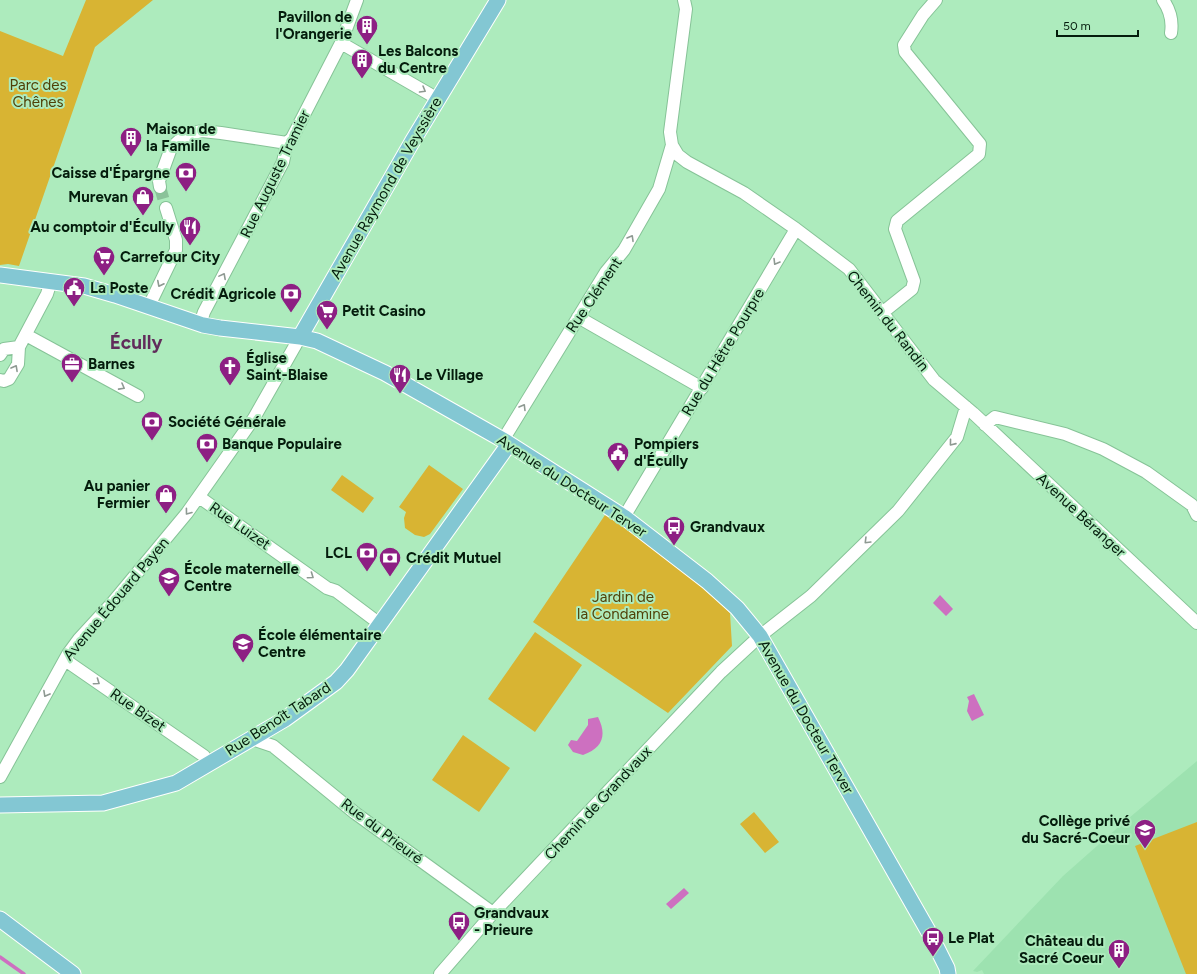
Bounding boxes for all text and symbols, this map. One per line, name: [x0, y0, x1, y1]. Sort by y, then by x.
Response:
place label: Pavillon de l'Orangerie: [275, 8, 353, 43]
scale bar: [1057, 12, 1138, 38]
building icon: Pavillon de l'Orangerie: [354, 13, 380, 46]
text: 50 m: [1063, 19, 1091, 33]
place label: Les Balcons du Centre: [378, 42, 458, 77]
building icon: Les Balcons du Centre: [349, 47, 375, 80]
park label: Parc des Chênes: [9, 76, 67, 111]
one-way arrow: [419, 86, 426, 93]
street label: Avenue Raymond de Veyssière: [326, 94, 446, 282]
street label: Rue Auguste Tramier: [236, 107, 314, 241]
place label: Maison de la Famille: [146, 120, 217, 155]
building icon: Maison de la Famille: [118, 125, 144, 158]
bank icon: Caisse d'Épargne: [173, 160, 199, 193]
place label: Caisse d'Épargne: [51, 164, 171, 182]
shop icon: Murevan: [130, 184, 156, 217]
place label: Murevan: [68, 188, 128, 206]
restaurant icon: Au comptoir d'Écully: [177, 214, 203, 247]
place label: Au comptoir d'Écully: [30, 218, 174, 236]
one-way arrow: [626, 235, 633, 242]
supermarket icon: Carrefour City: [91, 244, 117, 277]
place label: Carrefour City: [120, 248, 221, 266]
street label: Rue Clément: [562, 254, 626, 336]
one-way arrow: [774, 258, 781, 265]
street label: Chemin du Randin: [843, 267, 933, 375]
one-way arrow: [218, 273, 225, 281]
public building icon: La Poste: [61, 275, 87, 308]
place label: La Poste: [90, 279, 149, 297]
one-way arrow: [157, 280, 165, 287]
bank icon: Crédit Agricole: [278, 281, 304, 314]
place label: Crédit Agricole: [171, 285, 277, 303]
street label: Rue du Hêtre Pourpre: [678, 285, 768, 419]
supermarket icon: Petit Casino: [314, 298, 340, 331]
place label: Petit Casino: [342, 302, 426, 320]
district label: Écully: [110, 331, 162, 354]
place label: Église Saint-Blaise: [246, 349, 328, 384]
office icon: Barnes: [59, 351, 85, 384]
church icon: Église Saint-Blaise: [217, 354, 243, 387]
place label: Barnes: [88, 355, 135, 373]
restaurant icon: Le Village: [387, 362, 413, 395]
one-way arrow: [11, 365, 18, 372]
place label: Le Village: [416, 366, 484, 384]
one-way arrow: [118, 382, 125, 389]
one-way arrow: [519, 404, 526, 411]
bank icon: Société Générale: [139, 409, 165, 442]
place label: Société Générale: [168, 413, 287, 431]
bank icon: Banque Populaire: [194, 431, 220, 464]
street label: Avenue du Docteur Terver: [494, 431, 650, 541]
place label: Banque Populaire: [222, 435, 342, 453]
place label: Pompiers d'Écully: [634, 435, 699, 470]
one-way arrow: [950, 438, 957, 445]
public building icon: Pompiers d'Écully: [605, 440, 631, 473]
street label: Avenue Béranger: [1033, 469, 1129, 561]
place label: Au panier Fermier: [84, 477, 150, 512]
shop icon: Au panier Fermier: [153, 482, 179, 515]
street label: Rue Luizet: [206, 498, 274, 554]
one-way arrow: [186, 508, 193, 515]
bus stop icon: Grandvaux: [661, 514, 687, 547]
place label: Grandvaux: [690, 518, 765, 536]
street label: Avenue Édouard Payen: [59, 534, 173, 664]
one-way arrow: [864, 536, 872, 544]
bank icon: LCL: [354, 540, 380, 573]
place label: LCL: [325, 544, 352, 562]
bank icon: Crédit Mutuel: [377, 545, 403, 578]
place label: Crédit Mutuel: [406, 549, 501, 567]
place label: École maternelle Centre: [184, 560, 299, 595]
school or university icon: École maternelle Centre: [156, 565, 182, 598]
one-way arrow: [307, 571, 314, 578]
park label: Jardin de la Condamine: [577, 588, 669, 623]
place label: École élémentaire Centre: [258, 626, 382, 661]
school or university icon: École élémentaire Centre: [230, 631, 256, 664]
street label: Avenue du Docteur Terver: [754, 637, 858, 797]
one-way arrow: [93, 677, 100, 685]
street label: Rue Benoît Tabard: [222, 678, 334, 760]
street label: Rue Bizet: [107, 684, 169, 736]
one-way arrow: [43, 690, 51, 697]
street label: Chemin de Grandvaux: [541, 743, 655, 863]
street label: Rue du Prieuré: [338, 794, 426, 868]
place label: Collège privé du Sacré-Coeur: [1021, 812, 1131, 847]
school or university icon: Collège privé du Sacré-Coeur: [1132, 817, 1158, 850]
place label: Grandvaux - Prieure: [474, 904, 549, 939]
bus stop icon: Grandvaux - Prieure: [446, 909, 472, 942]
bus stop icon: Le Plat: [920, 925, 946, 958]
place label: Le Plat: [948, 929, 995, 947]
place label: Château du Sacré Coeur: [1019, 932, 1104, 967]
building icon: Château du Sacré Coeur: [1106, 937, 1132, 970]

